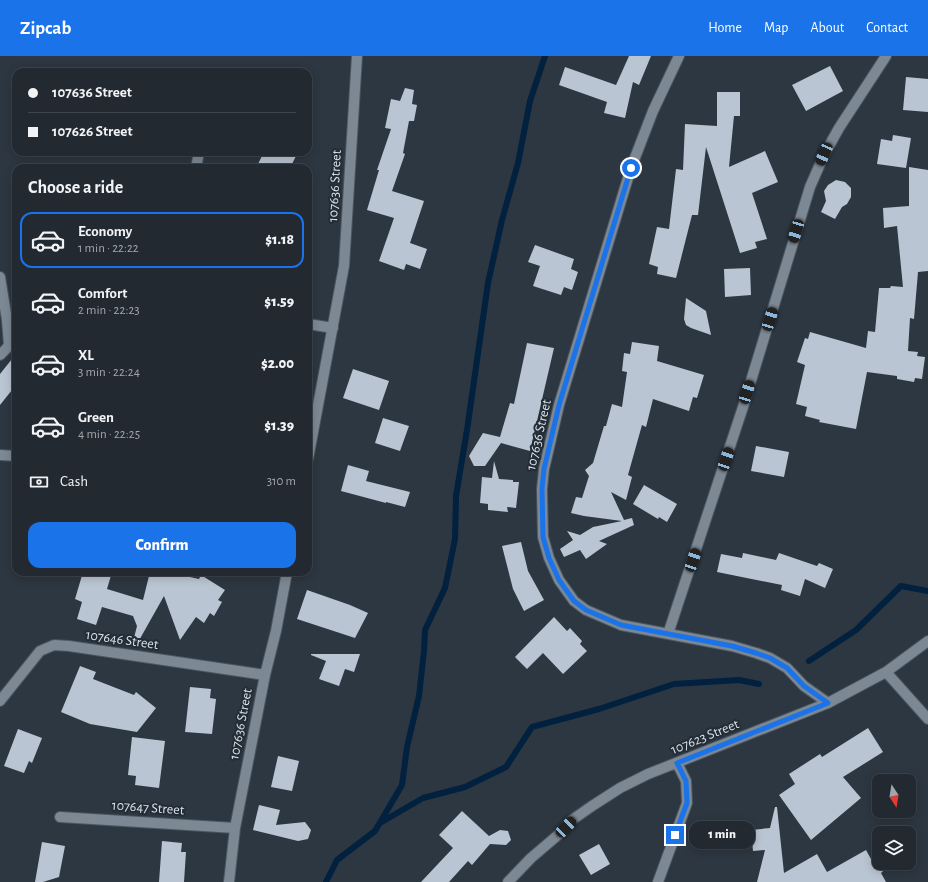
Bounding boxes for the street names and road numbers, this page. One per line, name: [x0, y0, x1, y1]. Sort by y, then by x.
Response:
street label: 107636 Street: [326, 149, 344, 222]
street label: 107636 Street: [524, 398, 554, 472]
street label: 107646 Street: [85, 628, 160, 652]
street label: 107636 Street: [227, 687, 255, 761]
street label: 107623 Street: [669, 717, 742, 757]
street label: 107647 Street: [111, 798, 185, 818]

